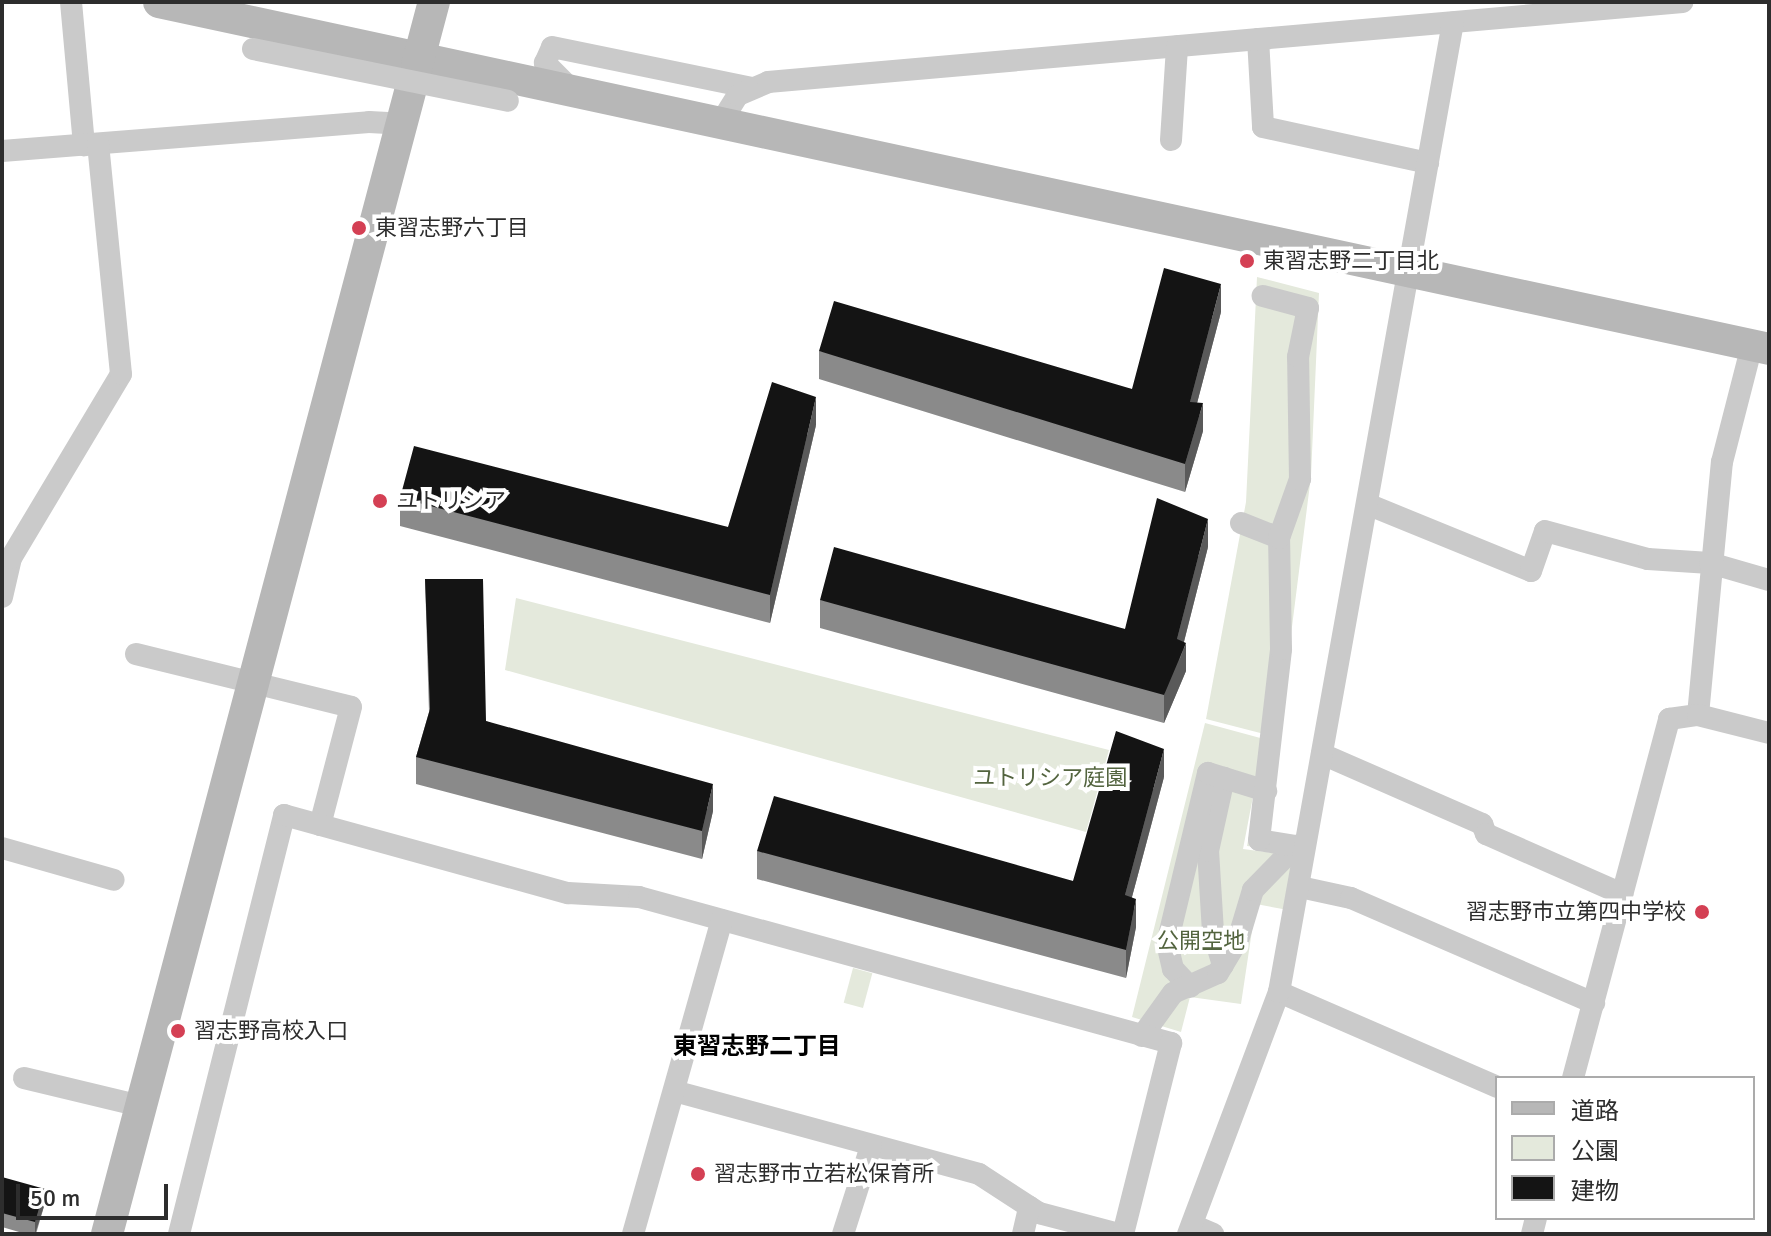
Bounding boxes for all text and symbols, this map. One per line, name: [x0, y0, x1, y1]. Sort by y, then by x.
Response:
place label: 東習志野六丁目: [375, 215, 529, 241]
marker: 東習志野六丁目: [350, 219, 368, 237]
place label: 東習志野二丁目北: [1263, 248, 1439, 274]
marker: 東習志野二丁目北: [1238, 252, 1256, 270]
place label: ユトリシア: [396, 488, 506, 514]
marker: ユトリシア: [371, 492, 389, 510]
park label: ユトリシア庭園: [973, 765, 1127, 791]
place label: 習志野市立第四中学校: [1466, 899, 1686, 925]
marker: 習志野市立第四中学校: [1693, 903, 1711, 921]
park label: 公開空地: [1157, 928, 1245, 954]
place label: 習志野高校入口: [194, 1018, 348, 1044]
marker: 習志野高校入口: [169, 1022, 187, 1040]
district label: 東習志野二丁目: [673, 1033, 841, 1061]
legend: [1495, 1076, 1755, 1220]
text: 道路: [1571, 1096, 1619, 1126]
text: 公園: [1571, 1136, 1619, 1166]
place label: 習志野市立若松保育所: [714, 1161, 934, 1187]
marker: 習志野市立若松保育所: [689, 1165, 707, 1183]
scale bar: [20, 1168, 172, 1218]
text: 建物: [1571, 1176, 1619, 1206]
text: 50 m: [30, 1183, 80, 1213]

